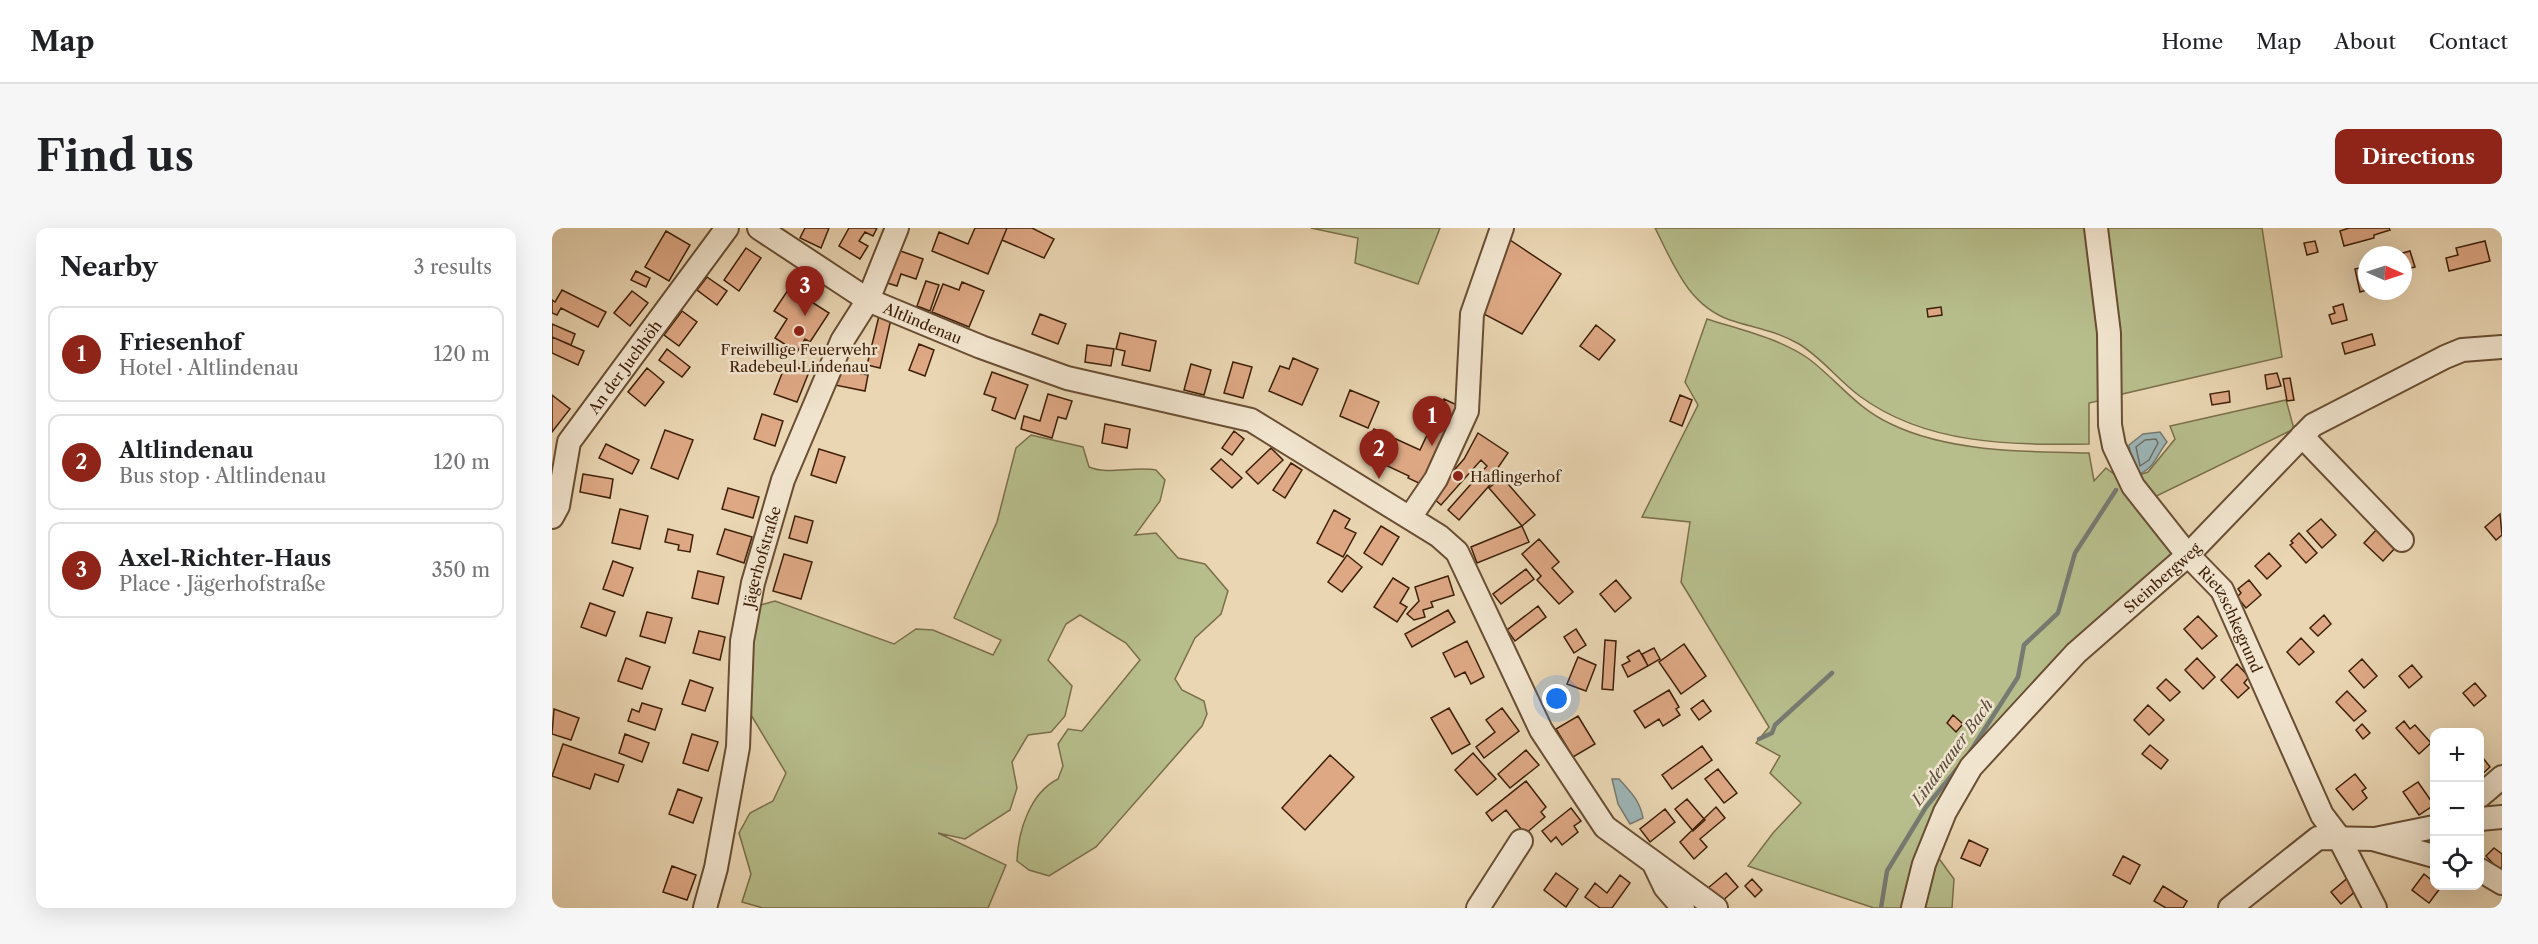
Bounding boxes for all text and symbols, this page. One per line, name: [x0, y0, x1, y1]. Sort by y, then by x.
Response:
text: Map: [30, 24, 94, 58]
text: Home: [2162, 29, 2223, 54]
text: Map: [2256, 29, 2301, 54]
text: About: [2334, 29, 2396, 54]
text: Contact: [2429, 29, 2508, 54]
button: Directions: [2335, 129, 2502, 184]
text: Find us: [36, 130, 194, 182]
north arrow: [2358, 246, 2412, 300]
text: Nearby: [60, 251, 158, 283]
text: 3 results: [414, 255, 492, 279]
pin: 3: [786, 266, 824, 316]
street label: Altlindenau: [880, 298, 965, 348]
street label: An der Juchhöh: [583, 316, 666, 418]
marker: Freiwillige Feuerwehr Radebeul Lindenau: [792, 324, 806, 338]
text: Friesenhof: [119, 329, 242, 356]
place label: Freiwillige Feuerwehr Radebeul Lindenau: [721, 340, 878, 376]
text: 1: [77, 342, 86, 366]
text: 120 m: [433, 342, 490, 366]
text: Hotel · Altlindenau: [119, 356, 299, 380]
pin: 1: [1412, 396, 1452, 446]
pin: 2: [1360, 430, 1398, 479]
text: Altlindenau: [119, 437, 254, 464]
text: 2: [76, 450, 87, 474]
text: 120 m: [433, 450, 490, 474]
text: Bus stop · Altlindenau: [119, 464, 326, 488]
place label: Haflingerhof: [1470, 467, 1562, 486]
marker: Haflingerhof: [1451, 469, 1465, 483]
street label: Jägerhofstraße: [739, 504, 784, 611]
street label: Steinbergweg: [2120, 538, 2205, 617]
text: Axel-Richter-Haus: [119, 545, 331, 572]
text: 3: [76, 558, 87, 582]
text: 350 m: [432, 558, 490, 582]
street label: Rietzschkegrund: [2194, 562, 2267, 675]
text: Place · Jägerhofstraße: [119, 572, 326, 596]
your location: [1542, 684, 1571, 713]
water label: Lindenauer Bach: [1906, 695, 1997, 811]
map controls: [2430, 728, 2484, 890]
button: +: [2430, 728, 2484, 782]
button: −: [2430, 782, 2484, 836]
button: locate: [2430, 836, 2484, 890]

